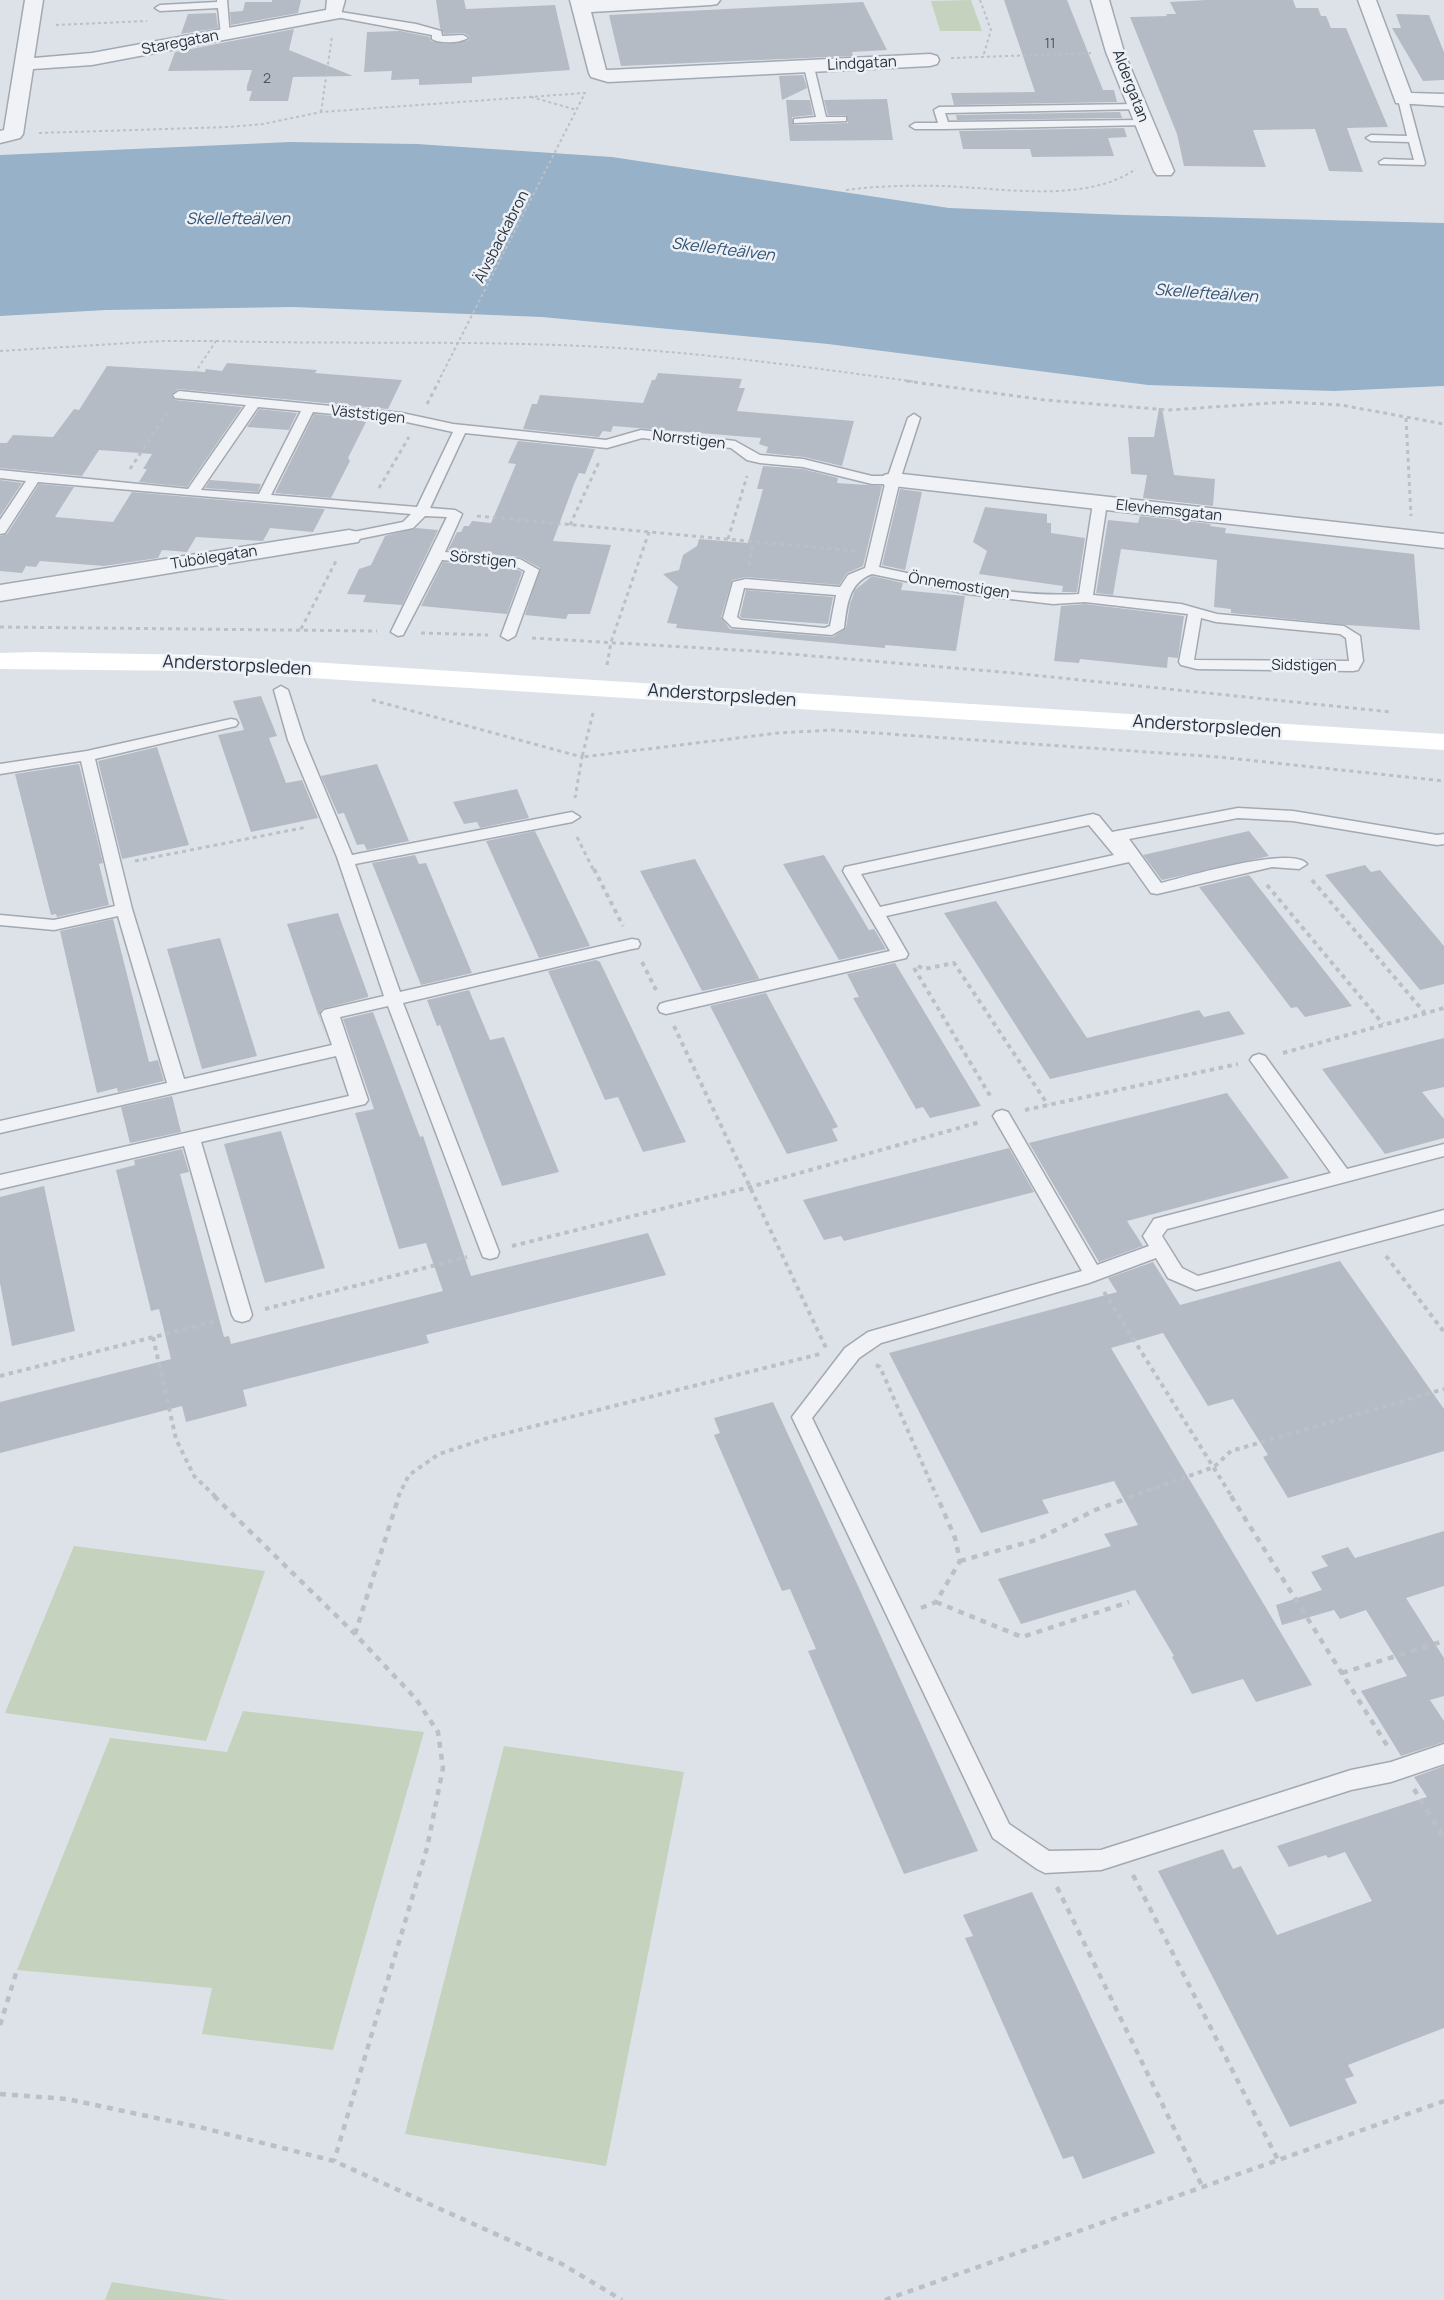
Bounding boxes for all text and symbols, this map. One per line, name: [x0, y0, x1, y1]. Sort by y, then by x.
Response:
street label: Staregatan: [140, 27, 220, 59]
house number: 11: [1045, 36, 1055, 52]
street label: Aldergatan: [1108, 47, 1152, 125]
street label: Lindgatan: [827, 53, 897, 75]
house number: 2: [263, 71, 271, 87]
street label: Älvsbackabron: [471, 188, 533, 286]
water label: Skellefteälven: [186, 210, 290, 230]
water label: Skellefteälven: [670, 234, 776, 266]
water label: Skellefteälven: [1154, 281, 1258, 307]
street label: Väststigen: [330, 402, 406, 428]
street label: Norrstigen: [651, 427, 727, 453]
street label: Elevhemsgatan: [1115, 496, 1223, 526]
street label: Tubölegatan: [169, 542, 259, 574]
street label: Sörstigen: [449, 548, 517, 572]
street label: Önnemostigen: [907, 569, 1011, 603]
street label: Anderstorpsleden: [162, 651, 312, 681]
street label: Sidstigen: [1271, 656, 1337, 676]
street label: Anderstorpsleden: [647, 680, 797, 712]
street label: Anderstorpsleden: [1132, 711, 1282, 743]

